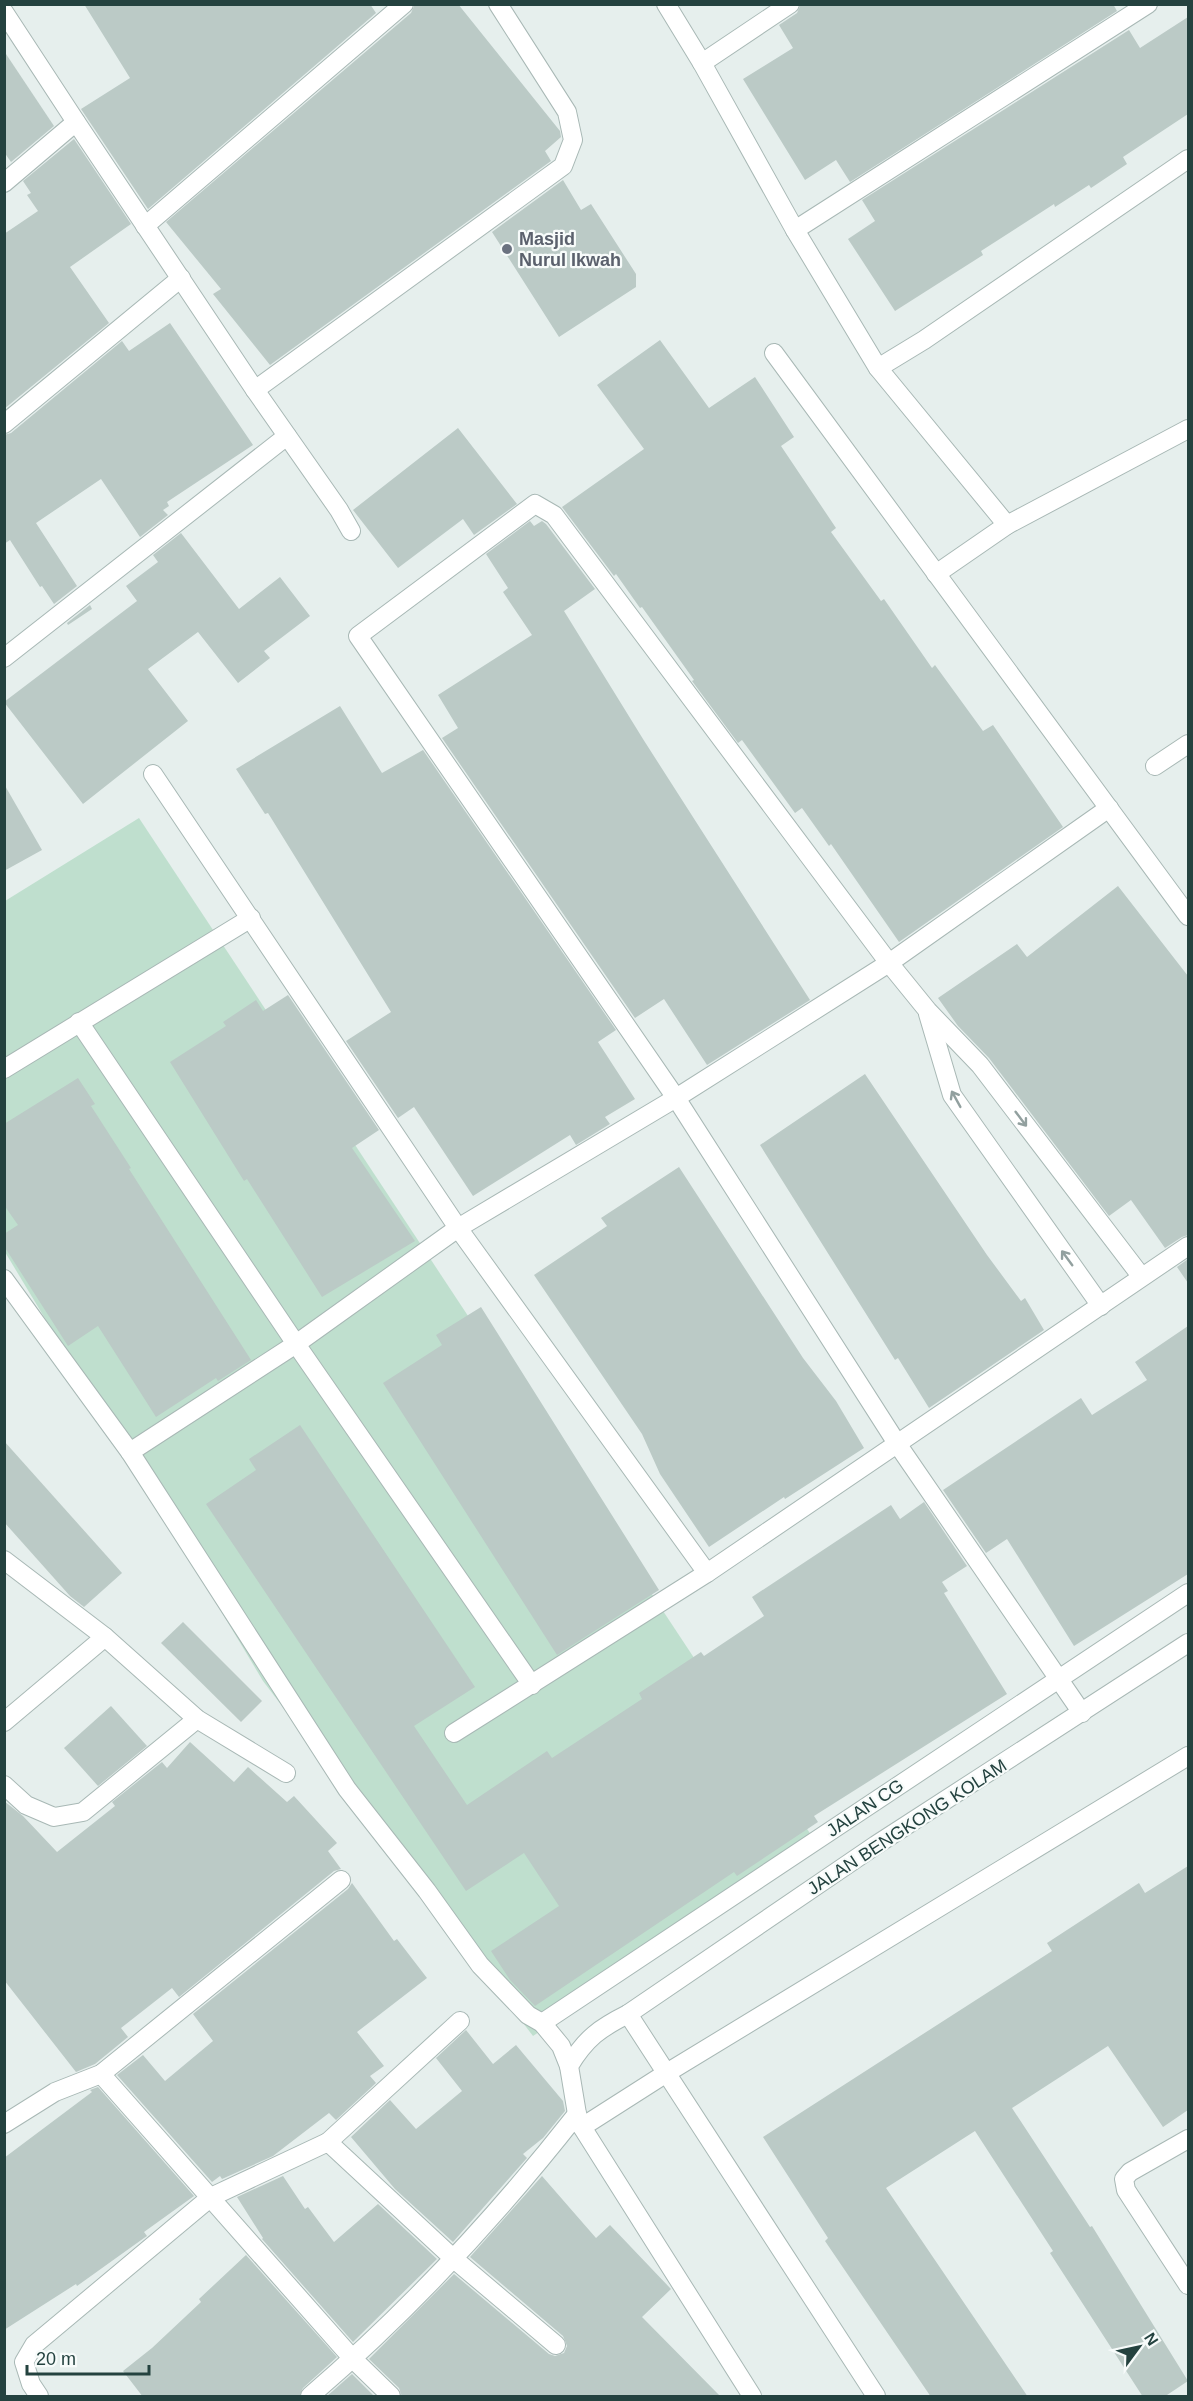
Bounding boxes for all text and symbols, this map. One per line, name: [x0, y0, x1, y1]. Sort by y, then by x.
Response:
place label: Masjid Nurul Ikwah: [519, 229, 621, 270]
marker: Masjid Nurul Ikwah: [500, 242, 514, 256]
one-way arrow: [950, 1091, 962, 1108]
one-way arrow: [1015, 1110, 1028, 1126]
one-way arrow: [1061, 1251, 1073, 1267]
street label: JALAN BENGKONG KOLAM: [804, 1755, 1010, 1899]
street label: JALAN CG: [823, 1775, 907, 1841]
north arrow: [1109, 2317, 1169, 2377]
text: N: [1141, 2330, 1161, 2349]
scale bar: [27, 2338, 148, 2376]
text: 20 m: [36, 2349, 76, 2369]

